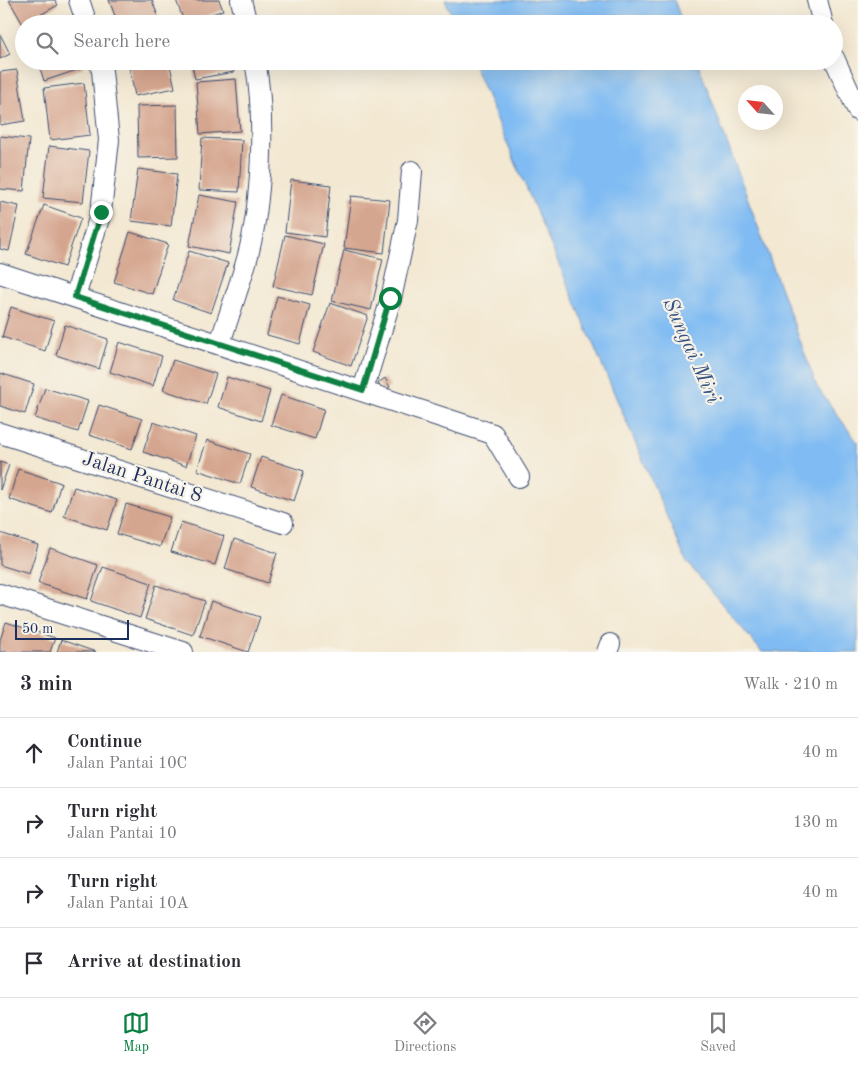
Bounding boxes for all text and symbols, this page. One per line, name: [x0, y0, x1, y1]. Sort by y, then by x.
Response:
search box: [15, 15, 843, 70]
icon: search: [33, 29, 61, 57]
text: Search here: [73, 33, 170, 52]
north arrow: [738, 85, 783, 130]
route end: [90, 201, 113, 224]
route start: [379, 287, 402, 310]
water label: Sungai Miri: [658, 295, 724, 407]
street label: Jalan Pantai 8: [79, 449, 205, 507]
scale bar: [15, 617, 129, 640]
text: 50 m: [22, 622, 53, 636]
text: 3 min: [20, 674, 73, 695]
text: Walk · 210 m: [743, 677, 838, 693]
text: Continue: [67, 733, 142, 752]
icon: ahead: [20, 739, 48, 767]
text: 40 m: [802, 745, 838, 761]
text: Jalan Pantai 10C: [67, 756, 187, 772]
text: Turn right: [67, 803, 157, 822]
icon: right: [20, 809, 48, 837]
text: 130 m: [793, 815, 838, 831]
text: Jalan Pantai 10: [67, 826, 176, 842]
text: Turn right: [67, 873, 157, 892]
icon: right: [20, 879, 48, 907]
text: 40 m: [802, 885, 838, 901]
text: Jalan Pantai 10A: [67, 896, 189, 912]
icon: arrive: [20, 949, 48, 977]
text: Arrive at destination: [67, 953, 241, 972]
tab: Map: [122, 1009, 150, 1056]
tab: Directions: [394, 1009, 456, 1056]
tab: Saved: [700, 1009, 736, 1056]

